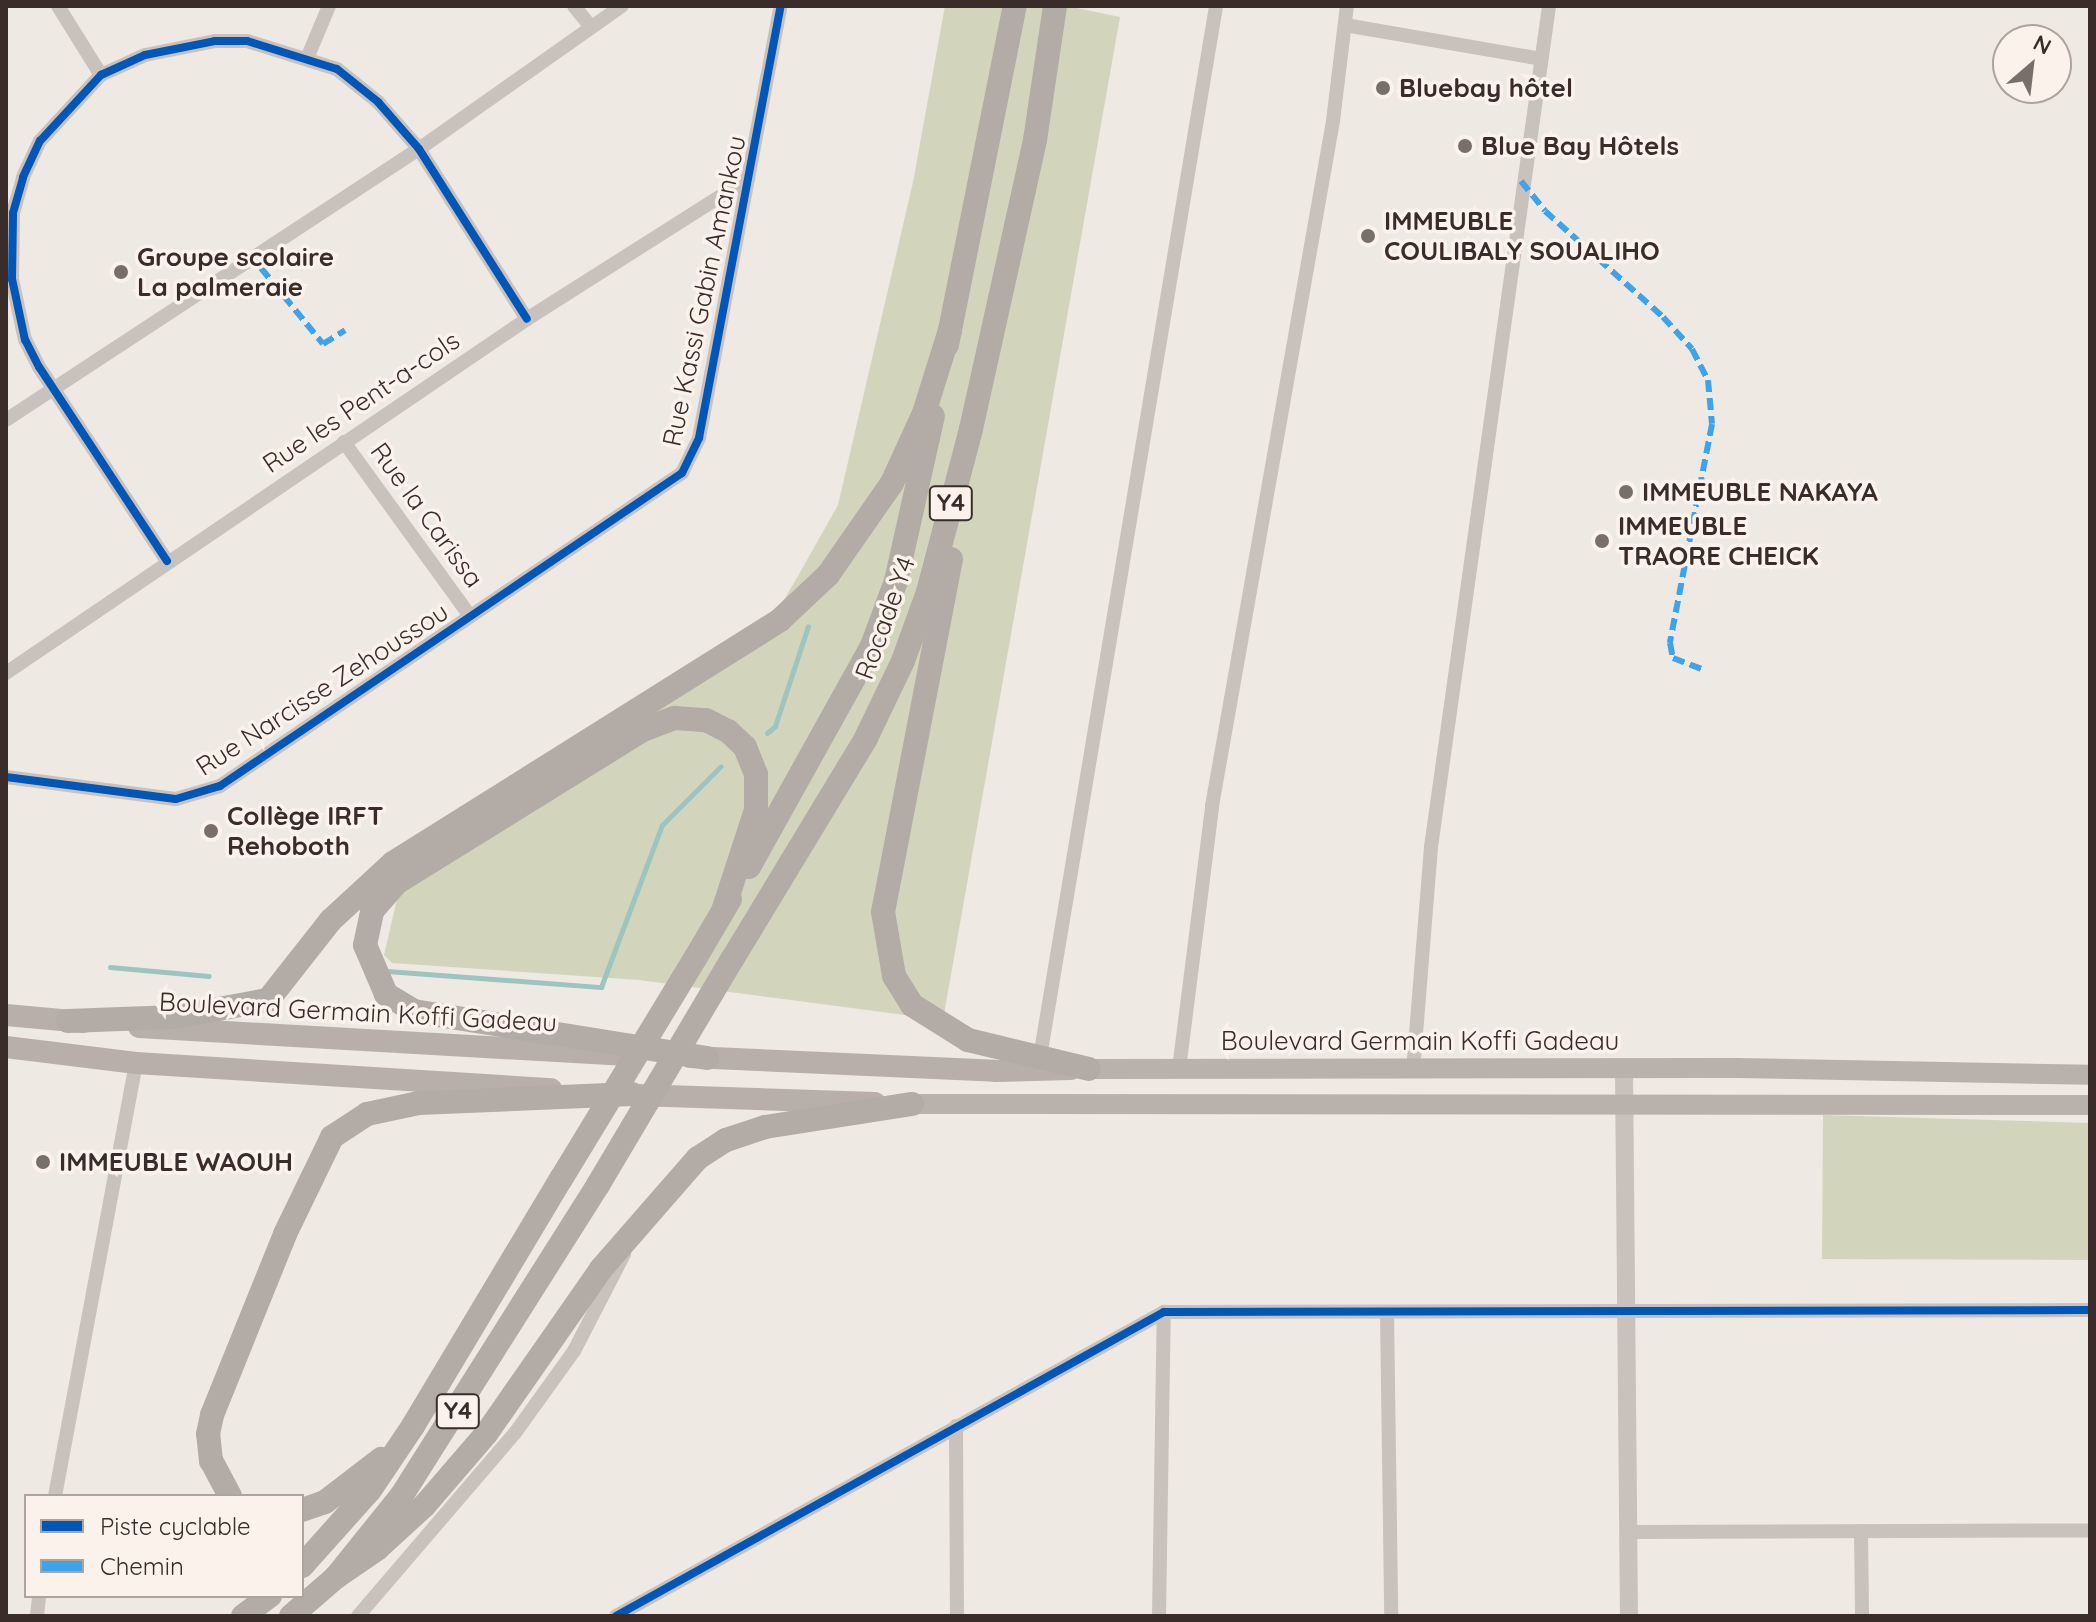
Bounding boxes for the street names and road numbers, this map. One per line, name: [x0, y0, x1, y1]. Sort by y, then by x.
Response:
street label: Rue Kassi Gabin Amankou: [656, 133, 752, 449]
street label: Rue les Pent-a-cols: [257, 325, 465, 479]
street label: Rue la Carissa: [364, 437, 490, 593]
road number: Y4: [927, 483, 975, 523]
street label: Rocade Y4: [848, 553, 922, 683]
street label: Rue Narcisse Zehoussou: [190, 596, 454, 782]
street label: Boulevard Germain Koffi Gadeau: [158, 986, 558, 1038]
street label: Boulevard Germain Koffi Gadeau: [1221, 1025, 1619, 1057]
road number: Y4: [434, 1391, 482, 1431]

